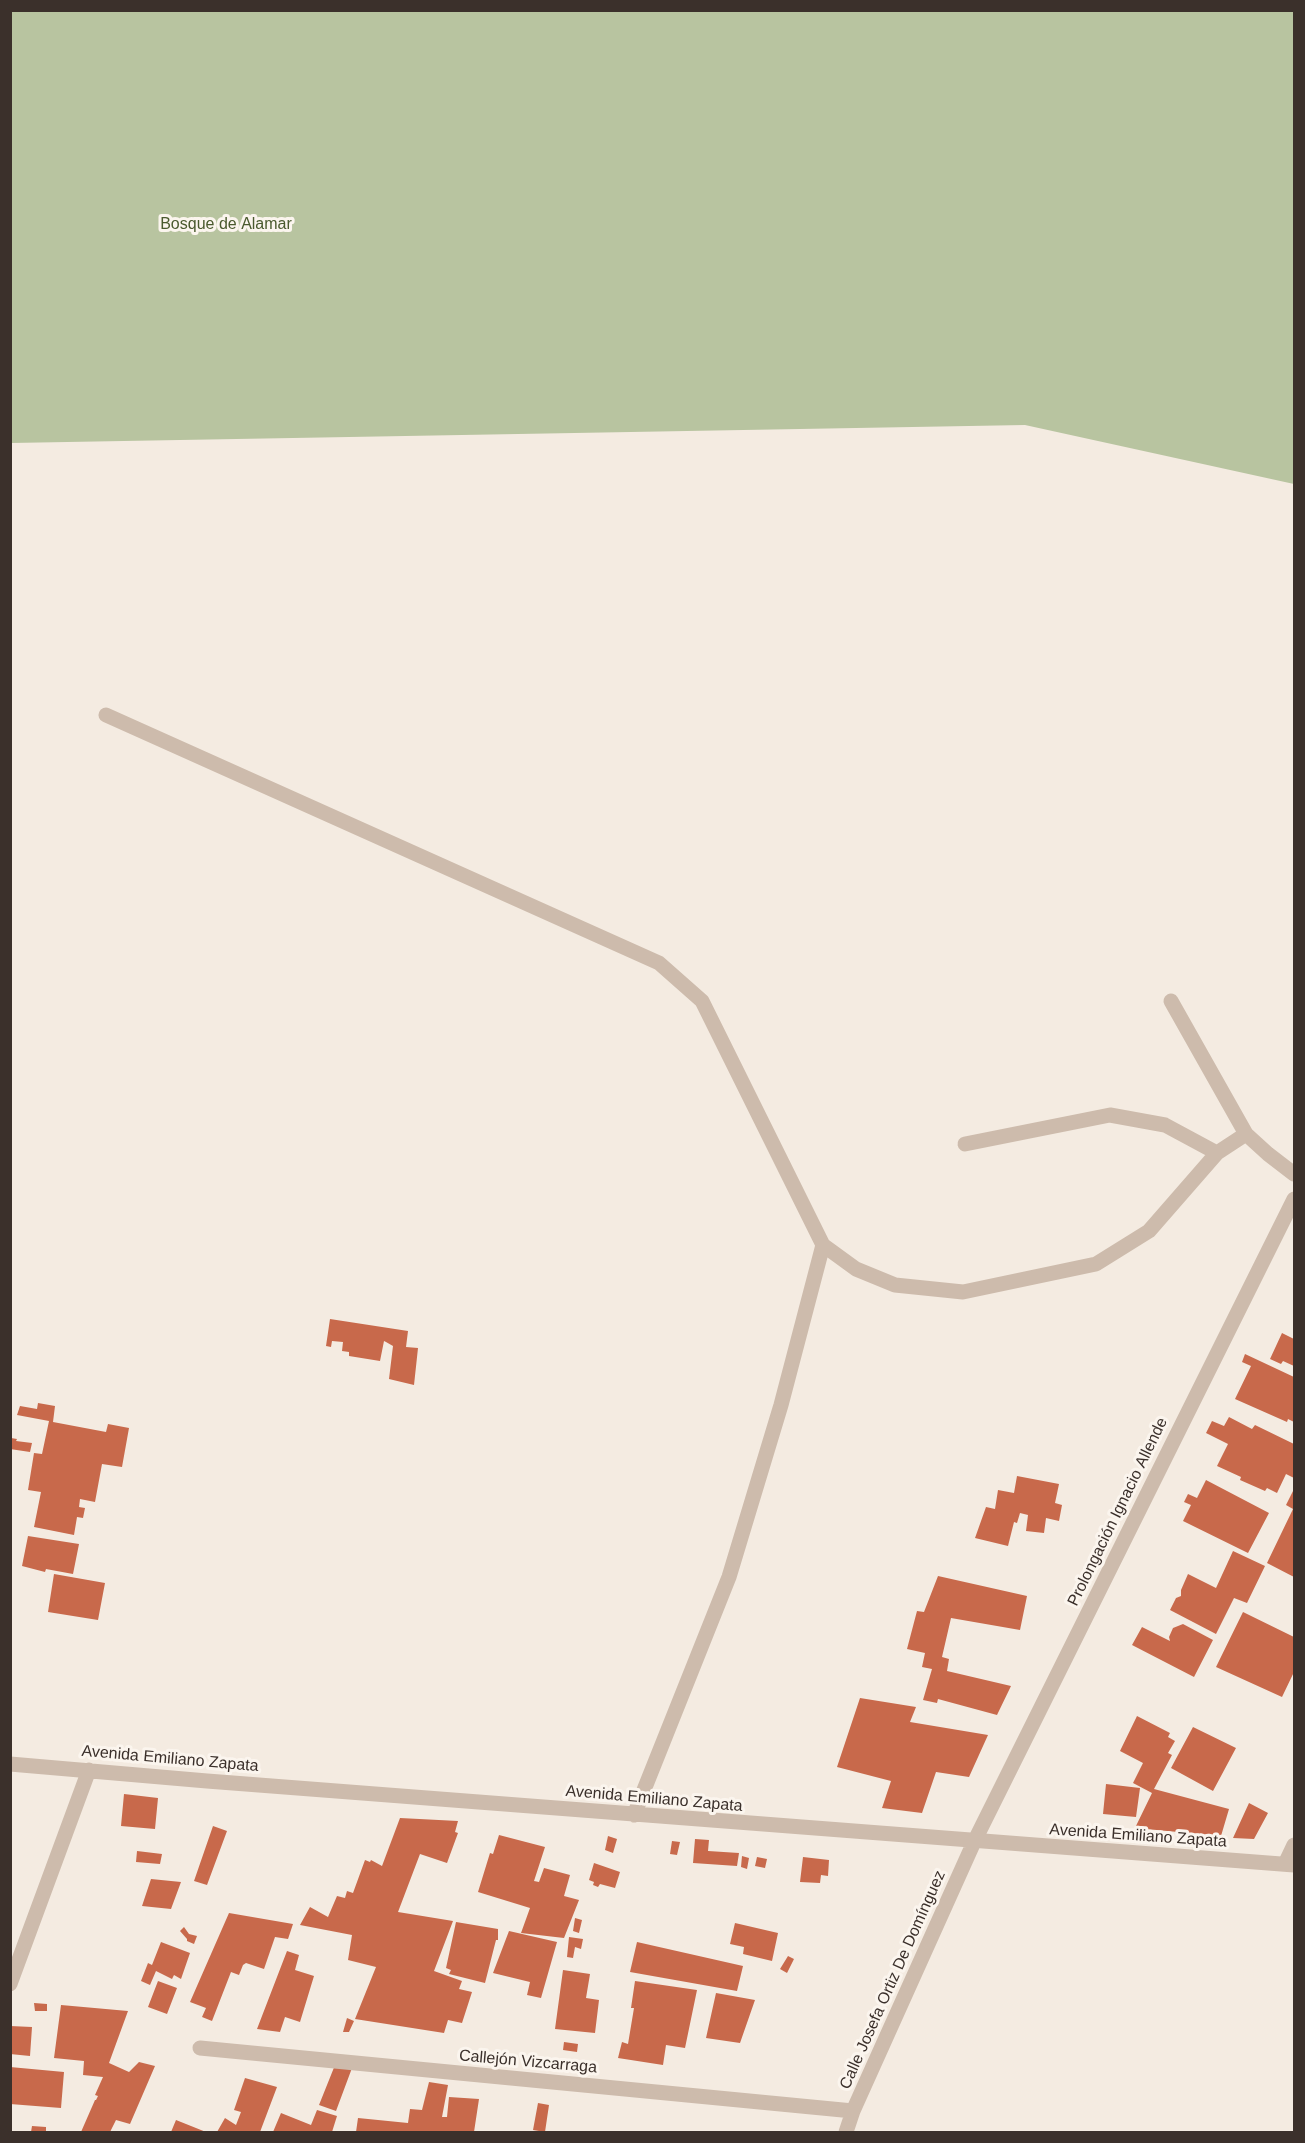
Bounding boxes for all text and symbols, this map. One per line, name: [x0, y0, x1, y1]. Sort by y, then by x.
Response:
park label: Bosque de Alamar: [160, 215, 292, 235]
street label: Prolongación Ignacio Allende: [1064, 1415, 1172, 1609]
street label: Avenida Emiliano Zapata: [81, 1742, 259, 1776]
street label: Avenida Emiliano Zapata: [565, 1782, 743, 1816]
street label: Avenida Emiliano Zapata: [1049, 1820, 1227, 1852]
street label: Calle Josefa Ortiz De Domínguez: [836, 1868, 950, 2092]
street label: Callejón Vizcarraga: [458, 2046, 598, 2078]

